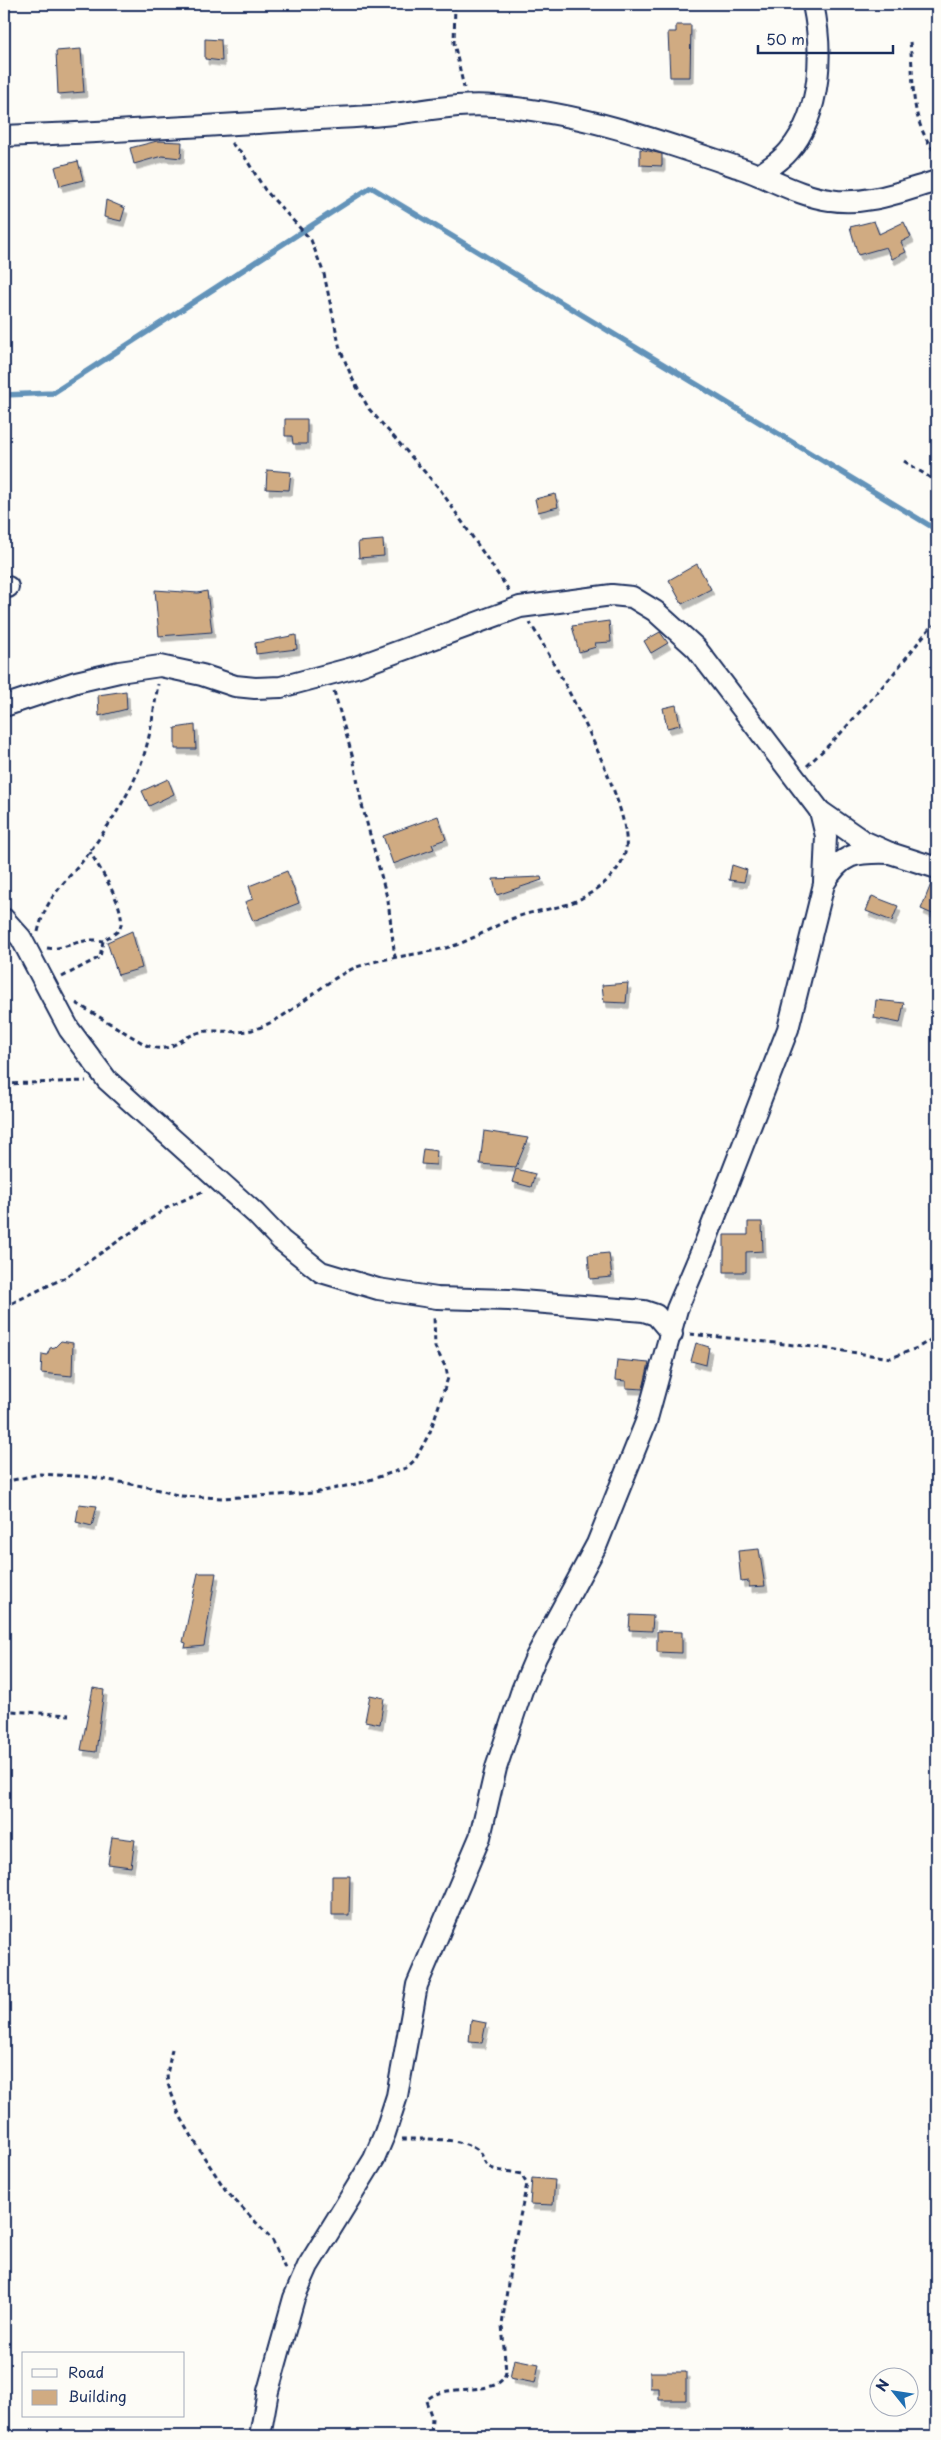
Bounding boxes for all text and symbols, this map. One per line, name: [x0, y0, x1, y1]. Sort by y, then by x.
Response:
scale bar: [758, 22, 894, 54]
text: 50 m: [766, 27, 805, 50]
legend: [22, 2352, 185, 2418]
text: Road: [68, 2360, 104, 2383]
north arrow: [868, 2368, 918, 2418]
text: N: [870, 2375, 894, 2395]
text: Building: [68, 2384, 127, 2407]

